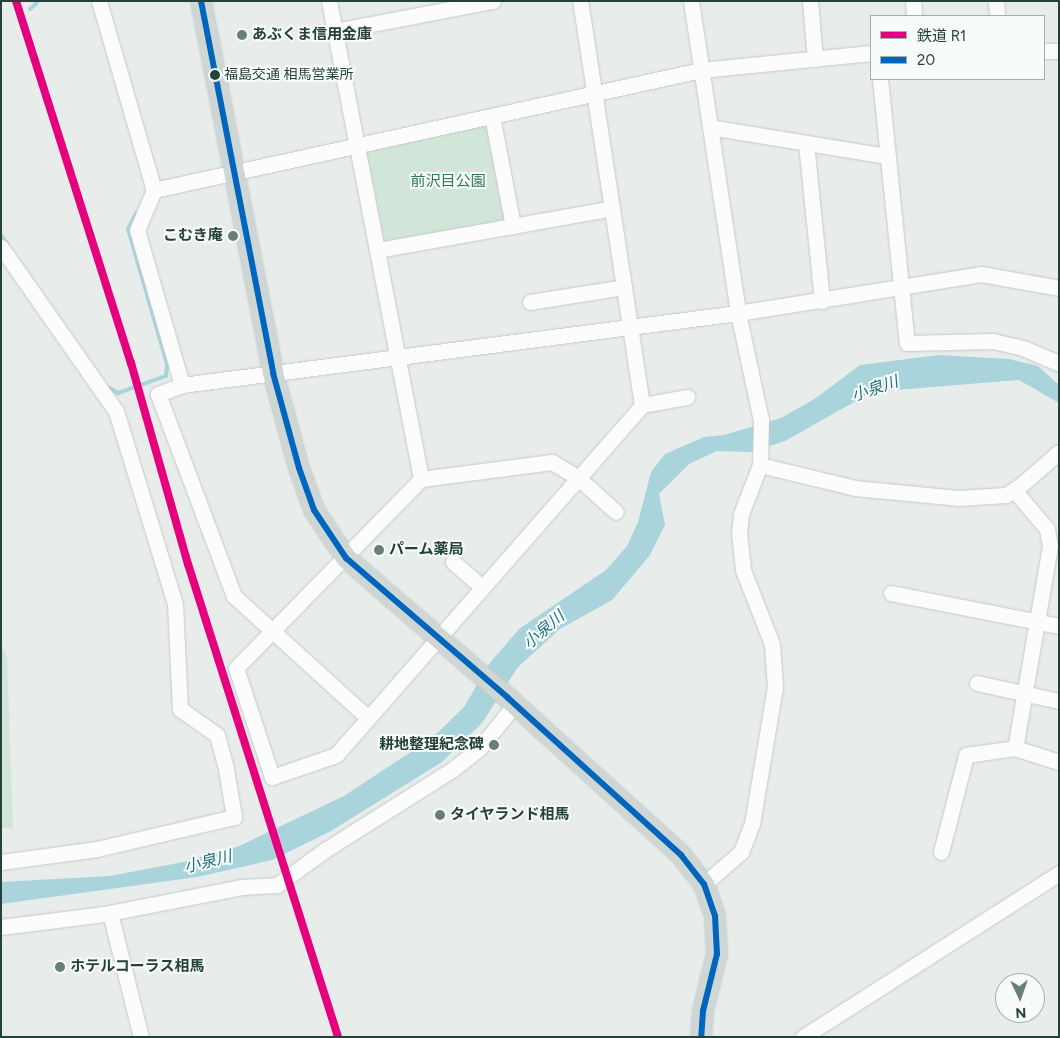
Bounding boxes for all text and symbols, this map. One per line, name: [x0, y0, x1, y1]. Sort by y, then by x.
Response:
legend: [870, 15, 1045, 80]
place label: あぶくま信用金庫: [252, 26, 372, 44]
text: 鉄道 R1: [917, 27, 966, 45]
marker: あぶくま信用金庫: [236, 29, 248, 41]
text: 20: [917, 51, 935, 69]
place label: 福島交通 相馬営業所: [224, 67, 353, 83]
marker: 福島交通 相馬営業所: [210, 70, 220, 80]
park label: 前沢目公園: [411, 173, 485, 191]
place label: こむき庵: [163, 227, 223, 245]
marker: こむき庵: [227, 230, 239, 242]
water label: 小泉川: [849, 372, 901, 406]
place label: パーム薬局: [389, 541, 464, 559]
marker: パーム薬局: [373, 544, 385, 556]
water label: 小泉川: [520, 607, 568, 653]
place label: 耕地整理紀念碑: [379, 736, 484, 754]
marker: 耕地整理紀念碑: [488, 739, 500, 751]
place label: タイヤランド相馬: [450, 806, 570, 824]
marker: タイヤランド相馬: [434, 809, 446, 821]
water label: 小泉川: [182, 847, 234, 877]
place label: ホテルコーラス相馬: [70, 958, 205, 976]
marker: ホテルコーラス相馬: [54, 961, 66, 973]
north arrow: [995, 973, 1045, 1023]
text: N: [1015, 1004, 1027, 1021]

